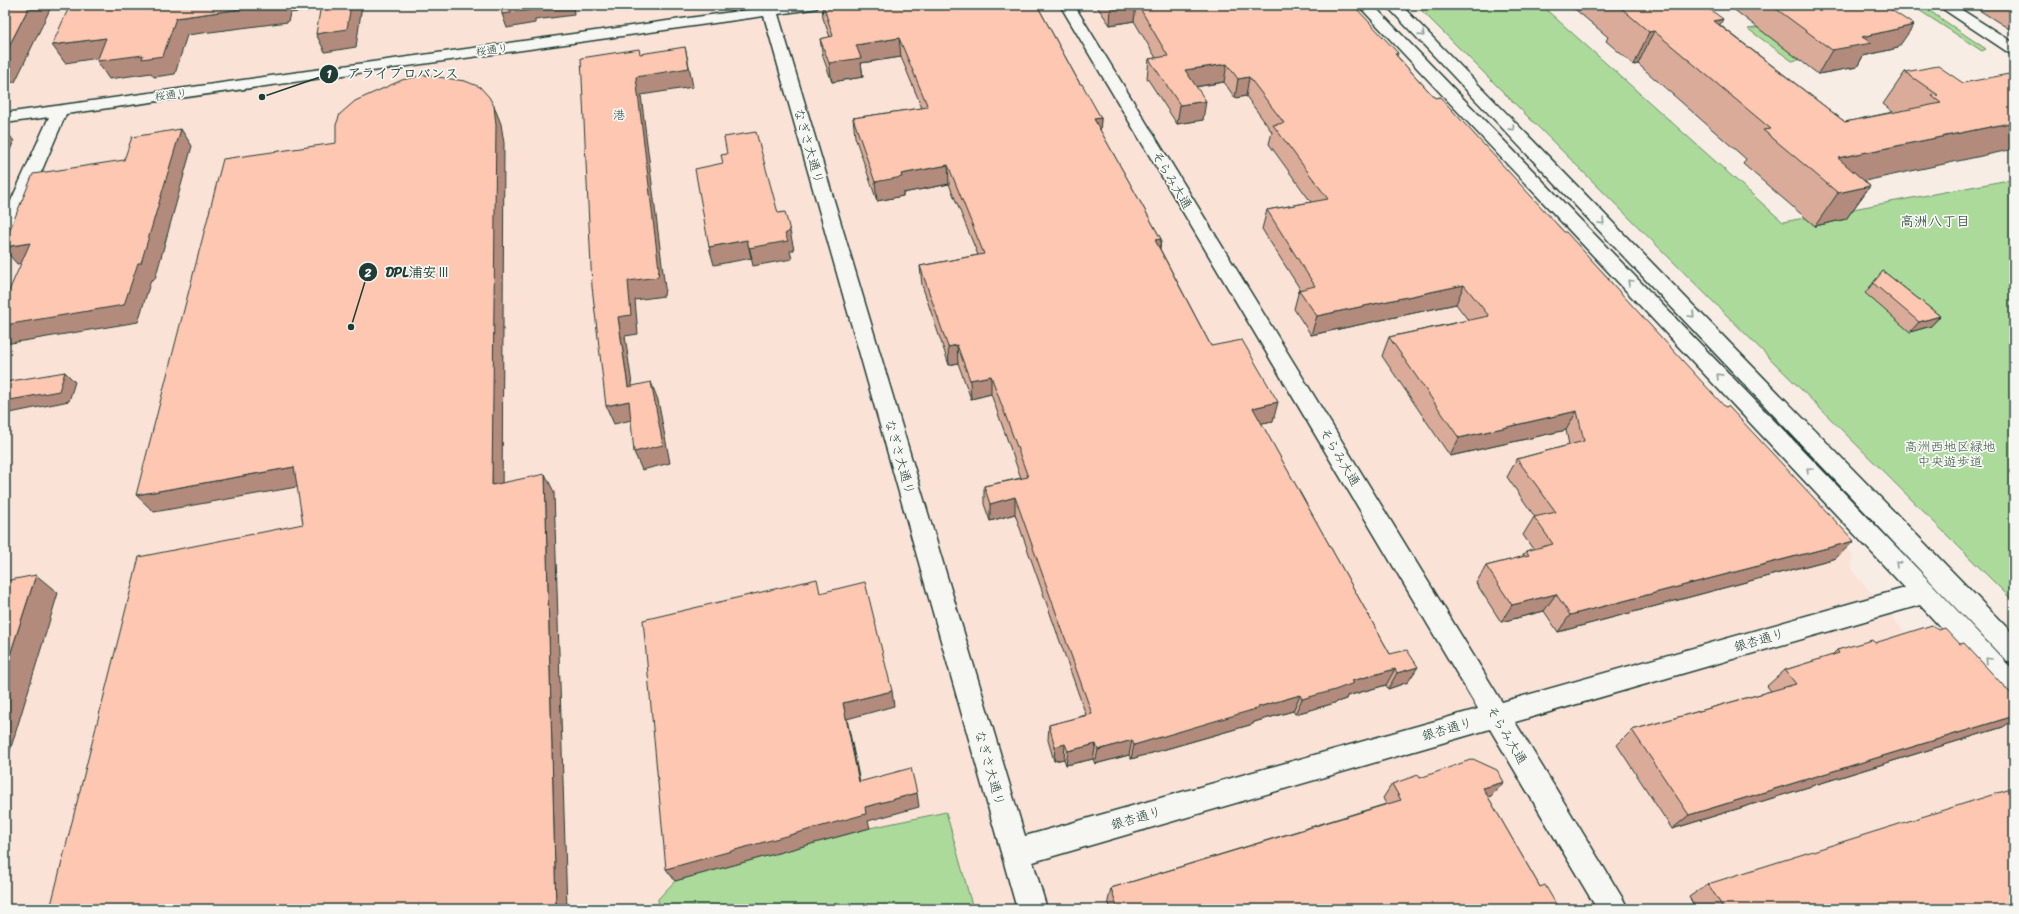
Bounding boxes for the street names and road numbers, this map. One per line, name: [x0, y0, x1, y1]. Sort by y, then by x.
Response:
street label: 桜通り: [474, 38, 510, 62]
street label: 桜通り: [153, 83, 189, 107]
street label: なぎさ大通り: [787, 105, 831, 187]
street label: そらみ大通: [1145, 146, 1199, 214]
street label: なぎさ大通り: [878, 416, 922, 498]
street label: そらみ大通: [1313, 423, 1367, 491]
street label: 銀杏通り: [1731, 622, 1787, 658]
street label: そらみ大通: [1480, 701, 1534, 769]
street label: 銀杏通り: [1419, 711, 1475, 747]
street label: なぎさ大通り: [968, 727, 1012, 809]
street label: 銀杏通り: [1108, 800, 1164, 836]

